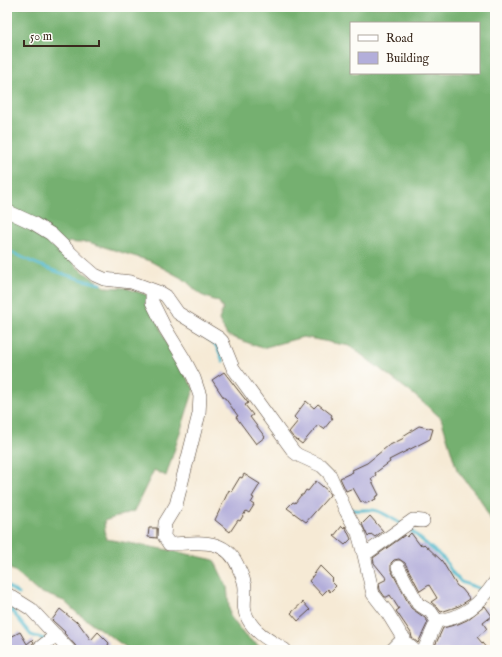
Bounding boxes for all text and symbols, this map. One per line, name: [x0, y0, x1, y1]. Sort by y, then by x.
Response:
scale bar: [24, 22, 99, 48]
legend: [350, 22, 480, 74]
text: 50 m: [30, 29, 52, 44]
text: Road: [386, 31, 414, 46]
text: Building: [386, 51, 430, 66]

